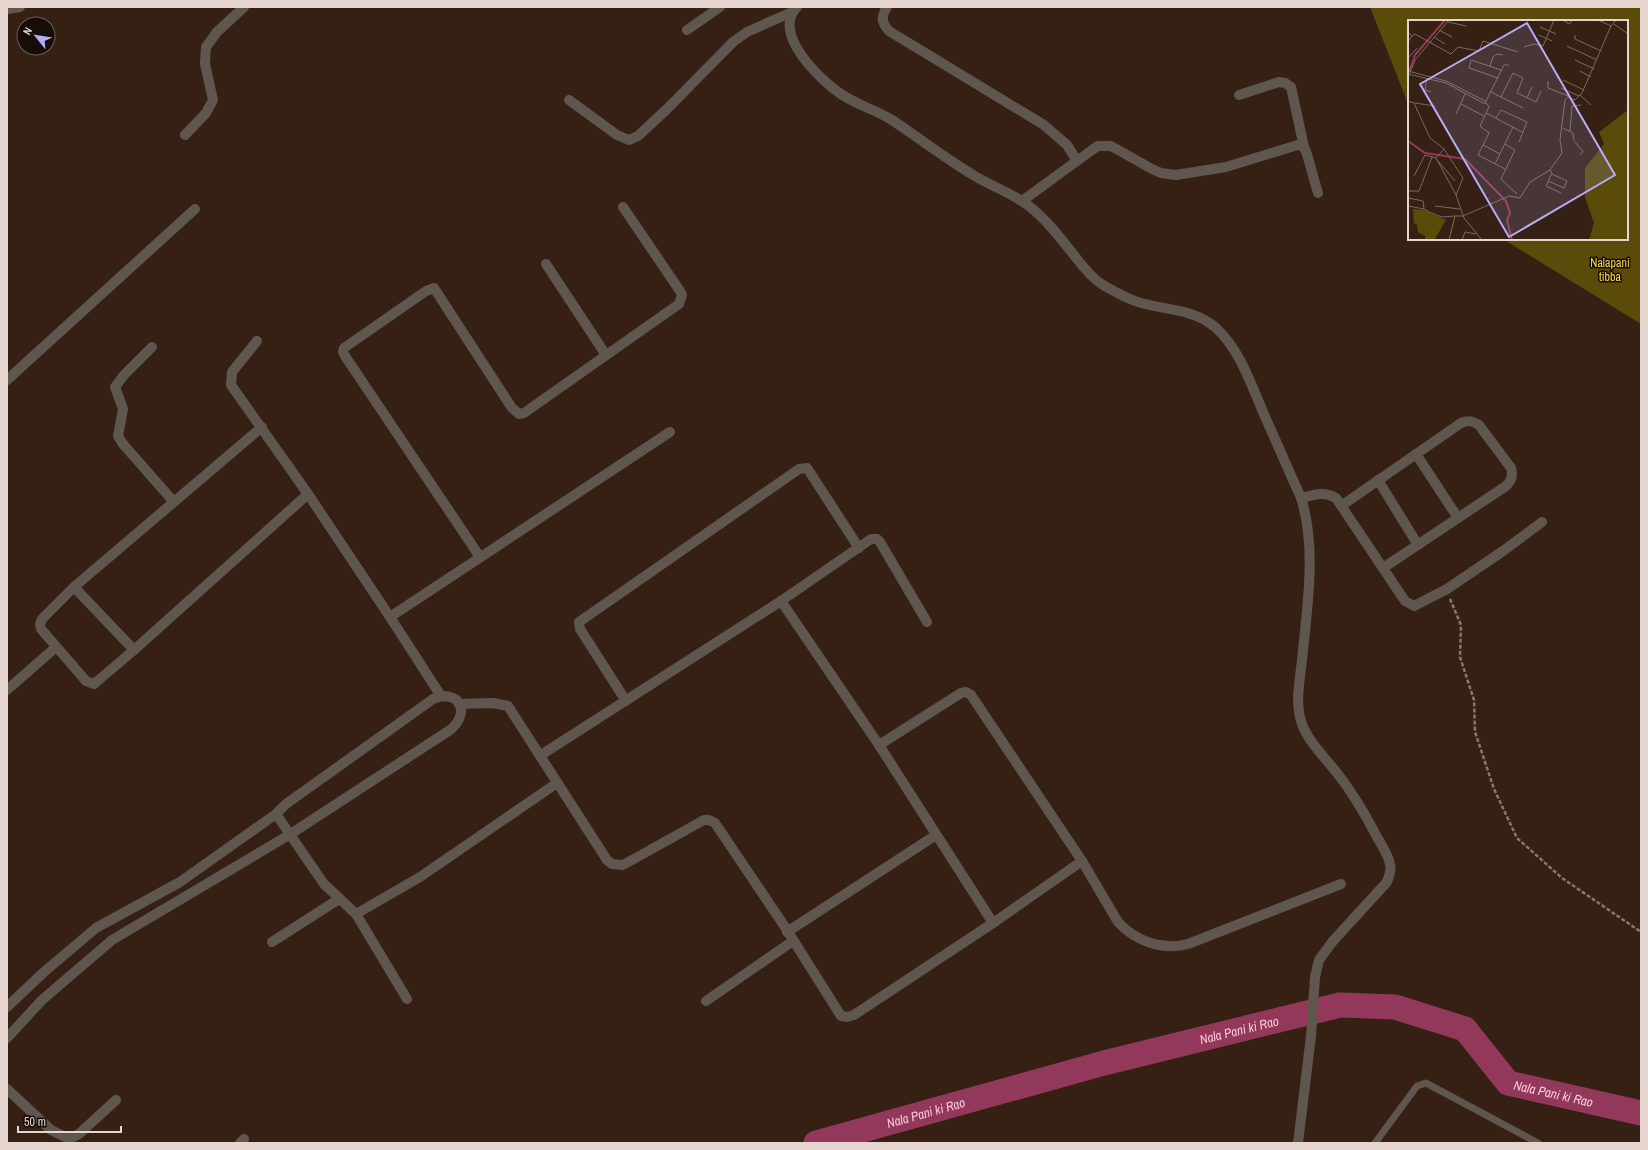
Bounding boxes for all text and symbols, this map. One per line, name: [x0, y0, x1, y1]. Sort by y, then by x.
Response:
north arrow: [16, 16, 56, 56]
inset map: [1408, 20, 1628, 240]
text: N: [20, 25, 35, 37]
park label: Nalapani tibba: [1590, 255, 1630, 285]
water label: Nala Pani ki Rao: [1198, 1012, 1280, 1048]
water label: Nala Pani ki Rao: [1512, 1076, 1595, 1110]
water label: Nala Pani ki Rao: [885, 1093, 967, 1131]
scale bar: [18, 1108, 121, 1134]
text: 50 m: [24, 1114, 46, 1130]

